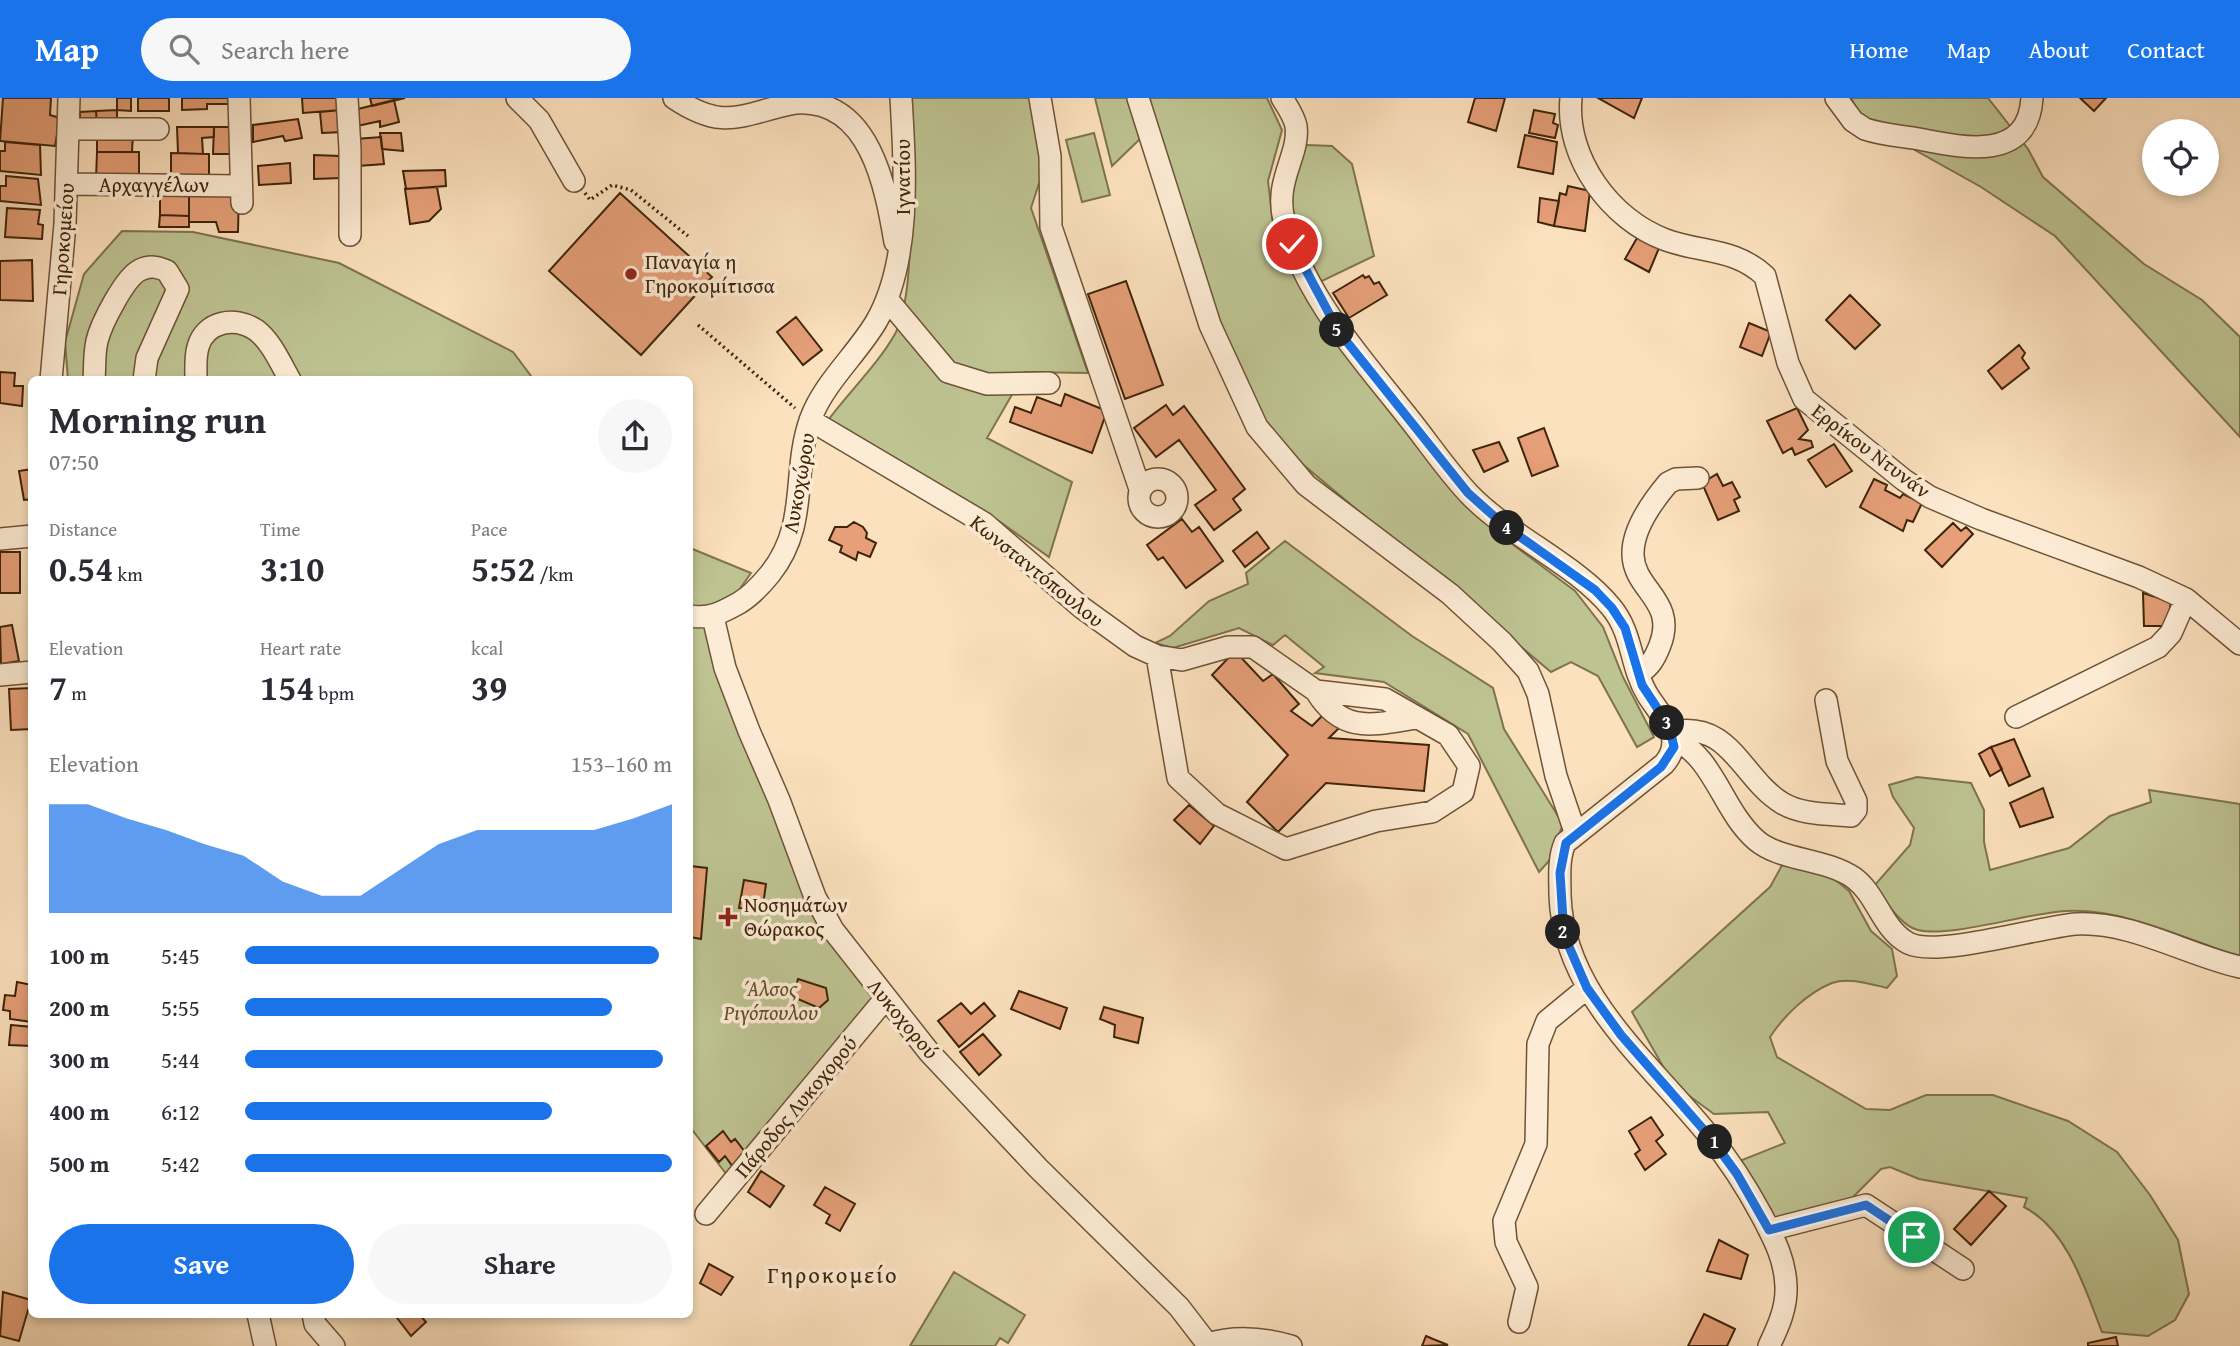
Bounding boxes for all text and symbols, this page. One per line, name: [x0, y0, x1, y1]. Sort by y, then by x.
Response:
search box: [141, 18, 631, 81]
text: Map: [35, 25, 99, 73]
icon: search: [165, 30, 203, 68]
text: Search here: [221, 30, 349, 69]
text: Home: [1850, 32, 1909, 67]
text: Map: [1947, 32, 1991, 67]
text: About: [2029, 32, 2089, 67]
text: Contact: [2127, 32, 2205, 67]
map controls: [2142, 119, 2219, 196]
button: locate: [2142, 119, 2219, 196]
street label: Ιγνατίου: [887, 139, 918, 215]
street label: Αρχαγγέλων: [99, 169, 209, 200]
street label: Γηροκομείου: [43, 182, 82, 296]
pin: [1262, 214, 1322, 274]
icon: check: [1273, 225, 1311, 263]
place label: Παναγία η Γηροκομίτισσα: [645, 246, 775, 301]
marker: Παναγία η Γηροκομίτισσα: [623, 266, 639, 282]
pin: 5: [1320, 313, 1354, 348]
text: 5: [1332, 315, 1341, 343]
text: Morning run: [49, 391, 266, 447]
street label: Ερρίκου Ντυνάν: [1805, 396, 1937, 506]
button: share: [598, 399, 672, 473]
street label: Λυκοχώρου: [774, 430, 823, 536]
text: 07:50: [49, 445, 99, 478]
street label: Κωνσταντόπουλου: [964, 507, 1111, 635]
pin: 4: [1490, 510, 1524, 546]
text: 4: [1502, 513, 1511, 541]
text: Distance: [49, 515, 117, 543]
text: Time: [260, 515, 300, 543]
text: Pace: [471, 515, 508, 543]
text: 0.54: [49, 543, 113, 594]
text: 3:10: [260, 543, 324, 594]
text: 5:52: [471, 543, 535, 594]
text: km: [113, 560, 143, 588]
text: /km: [535, 560, 574, 588]
text: Elevation: [49, 634, 123, 662]
text: Heart rate: [260, 634, 341, 662]
text: kcal: [471, 634, 503, 662]
text: 7: [49, 662, 67, 713]
text: 154: [260, 662, 314, 713]
text: 39: [471, 662, 507, 713]
text: m: [67, 679, 87, 707]
text: bpm: [314, 679, 354, 707]
pin: 3: [1650, 706, 1684, 740]
text: 3: [1662, 708, 1671, 736]
text: Elevation: [49, 747, 139, 780]
text: 153–160 m: [571, 747, 672, 780]
place label: Νοσημάτων Θώρακος: [744, 889, 848, 944]
marker: Νοσημάτων Θώρακος: [718, 907, 738, 927]
pin: 2: [1546, 914, 1580, 950]
text: 2: [1558, 917, 1567, 945]
text: 100 m: [49, 939, 110, 972]
text: 5:45: [161, 939, 200, 972]
street label: Λυκοχορού: [860, 972, 946, 1066]
park label: Άλσος Ριγόπουλου: [723, 973, 818, 1028]
text: 200 m: [49, 991, 110, 1024]
text: 5:55: [161, 991, 200, 1024]
street label: Πάροδος Λυκοχορού: [727, 1029, 864, 1184]
text: 300 m: [49, 1043, 110, 1076]
text: 5:44: [161, 1043, 200, 1076]
text: 400 m: [49, 1095, 110, 1128]
text: 6:12: [161, 1095, 200, 1128]
pin: 1: [1698, 1124, 1732, 1160]
text: 1: [1710, 1127, 1719, 1155]
text: 500 m: [49, 1147, 110, 1180]
text: 5:42: [161, 1147, 200, 1180]
pin: [1884, 1207, 1944, 1267]
icon: arrive: [1895, 1218, 1933, 1256]
button: Save: [49, 1224, 354, 1304]
button: Share: [368, 1224, 672, 1304]
district label: Γηροκομείο: [767, 1258, 899, 1291]

